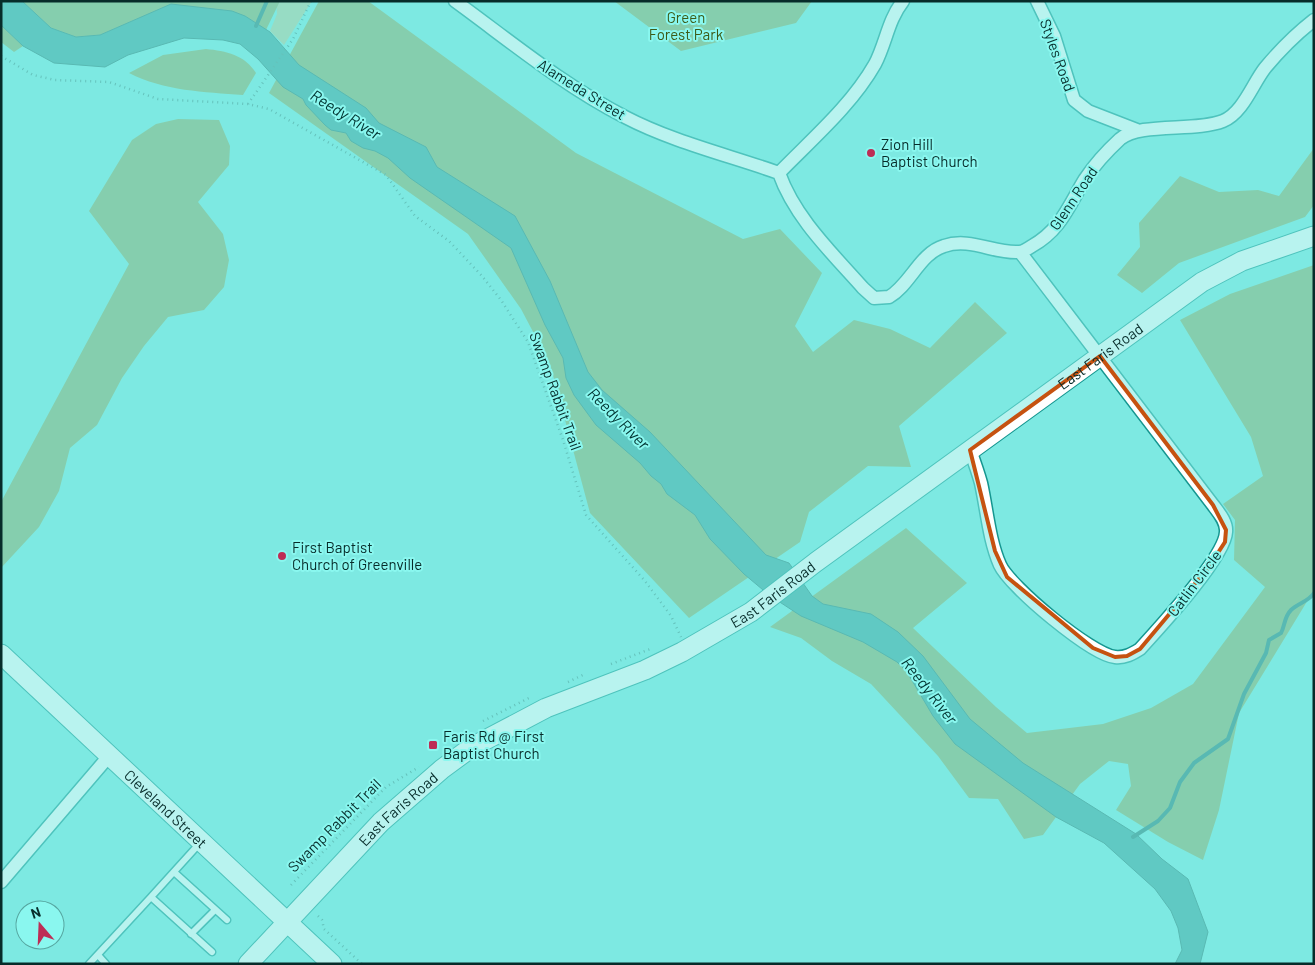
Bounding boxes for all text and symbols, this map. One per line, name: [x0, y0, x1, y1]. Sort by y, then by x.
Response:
park label: Green Forest Park: [649, 8, 724, 43]
street label: Styles Road: [1037, 16, 1079, 94]
street label: Alameda Street: [535, 55, 629, 123]
water label: Reedy River: [307, 85, 386, 144]
place label: Zion Hill Baptist Church: [881, 135, 978, 170]
marker: Zion Hill Baptist Church: [865, 147, 877, 159]
street label: Glenn Road: [1045, 163, 1101, 233]
street label: East Faris Road: [1054, 319, 1146, 393]
street label: Swamp Rabbit Trail: [526, 329, 586, 453]
water label: Reedy River: [584, 383, 655, 454]
place label: First Baptist Church of Greenville: [292, 538, 422, 573]
street label: Catlin Circle: [1163, 546, 1225, 620]
marker: First Baptist Church of Greenville: [276, 550, 288, 562]
street label: East Faris Road: [727, 557, 819, 631]
water label: Reedy River: [898, 653, 963, 728]
place label: Faris Rd @ First Baptist Church: [443, 727, 544, 762]
marker: Faris Rd @ First Baptist Church: [427, 739, 439, 751]
street label: Cleveland Street: [121, 765, 211, 851]
street label: East Faris Road: [355, 768, 441, 849]
street label: Swamp Rabbit Trail: [284, 775, 384, 875]
north arrow: [15, 900, 65, 950]
text: N: [28, 903, 43, 922]

